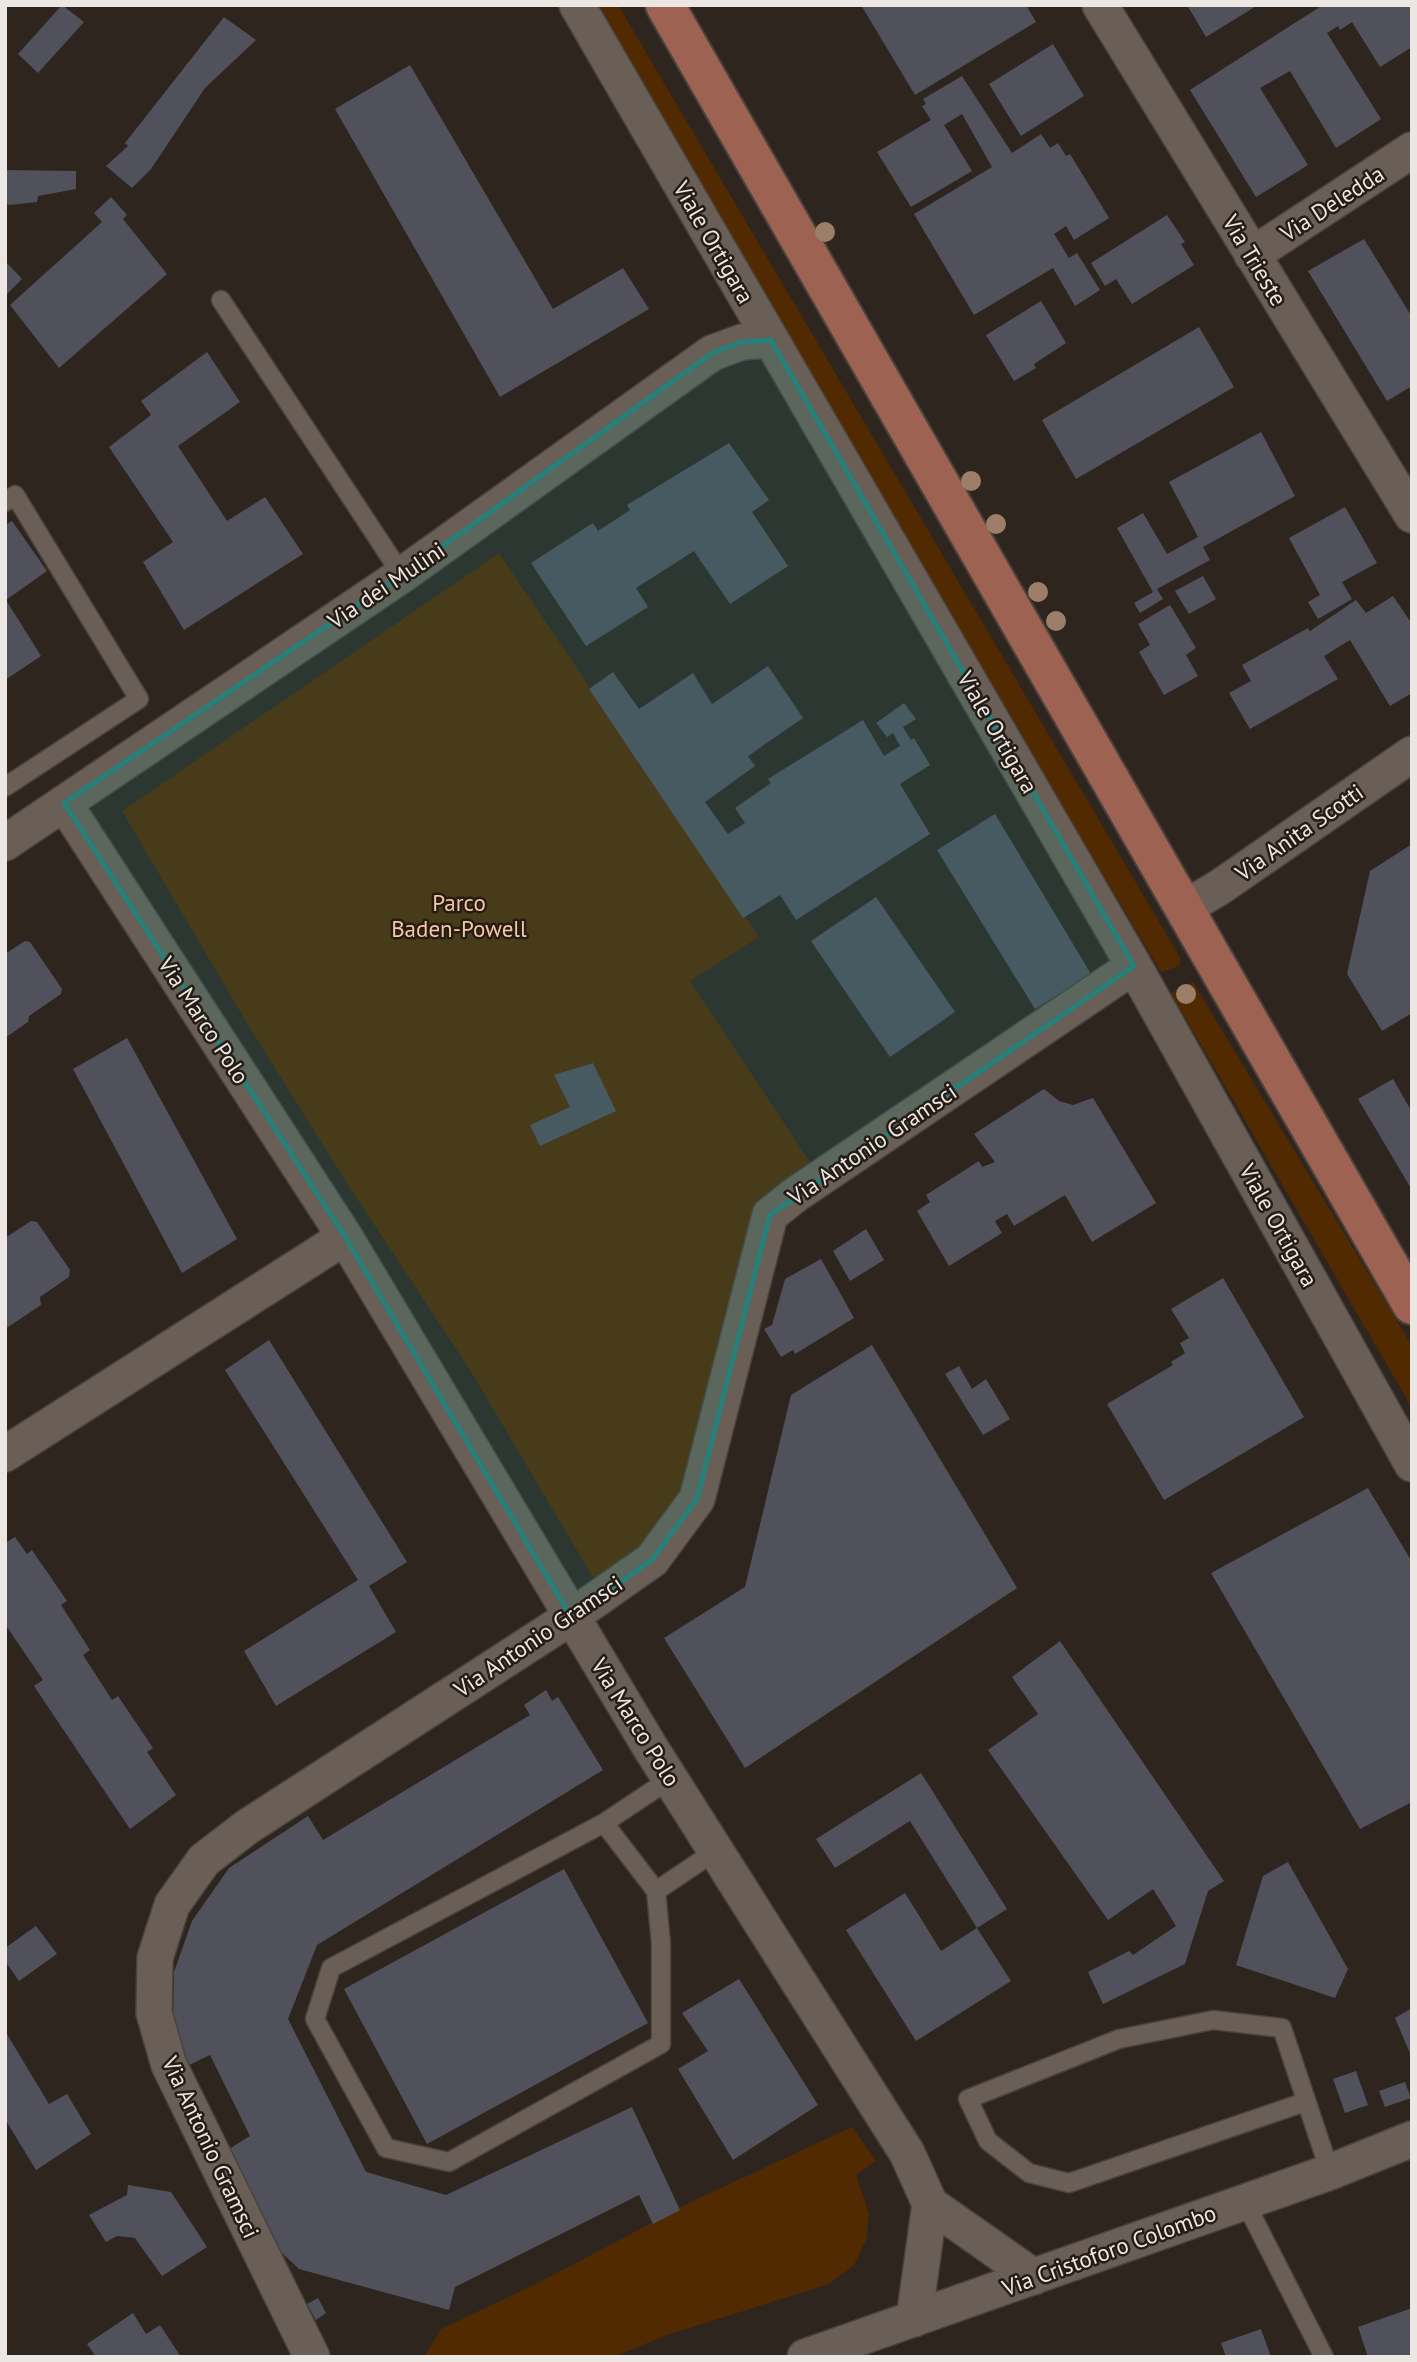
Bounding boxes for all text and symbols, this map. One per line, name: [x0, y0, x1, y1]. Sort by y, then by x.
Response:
street label: Via Deledda: [1274, 159, 1389, 248]
street label: Viale Ortigara: [667, 175, 761, 308]
street label: Via Trieste: [1216, 208, 1293, 311]
street label: Via dei Mulini: [321, 535, 450, 635]
street label: Viale Ortigara: [951, 665, 1045, 798]
street label: Via Anita Scotti: [1229, 777, 1369, 887]
park label: Parco Baden-Powell: [391, 888, 527, 943]
street label: Via Marco Polo: [152, 950, 256, 1089]
street label: Via Antonio Gramsci: [781, 1077, 962, 1212]
street label: Viale Ortigara: [1233, 1157, 1325, 1292]
street label: Via Antonio Gramsci: [447, 1569, 628, 1704]
street label: Via Marco Polo: [585, 1652, 687, 1792]
street label: Via Antonio Gramsci: [156, 2051, 266, 2243]
street label: Via Cristoforo Colombo: [997, 2198, 1220, 2303]

